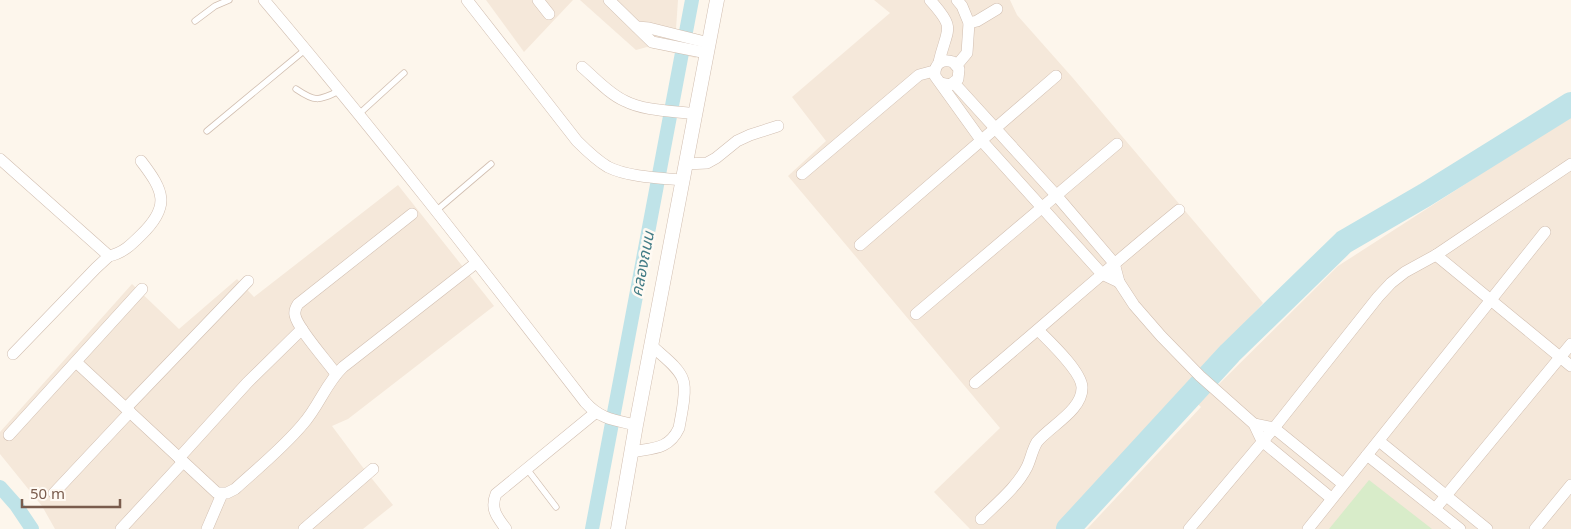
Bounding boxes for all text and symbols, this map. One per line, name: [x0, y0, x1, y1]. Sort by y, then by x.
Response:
water label: คลองถนน: [625, 228, 659, 298]
scale bar: [22, 476, 120, 508]
text: 50 m: [30, 483, 65, 503]

